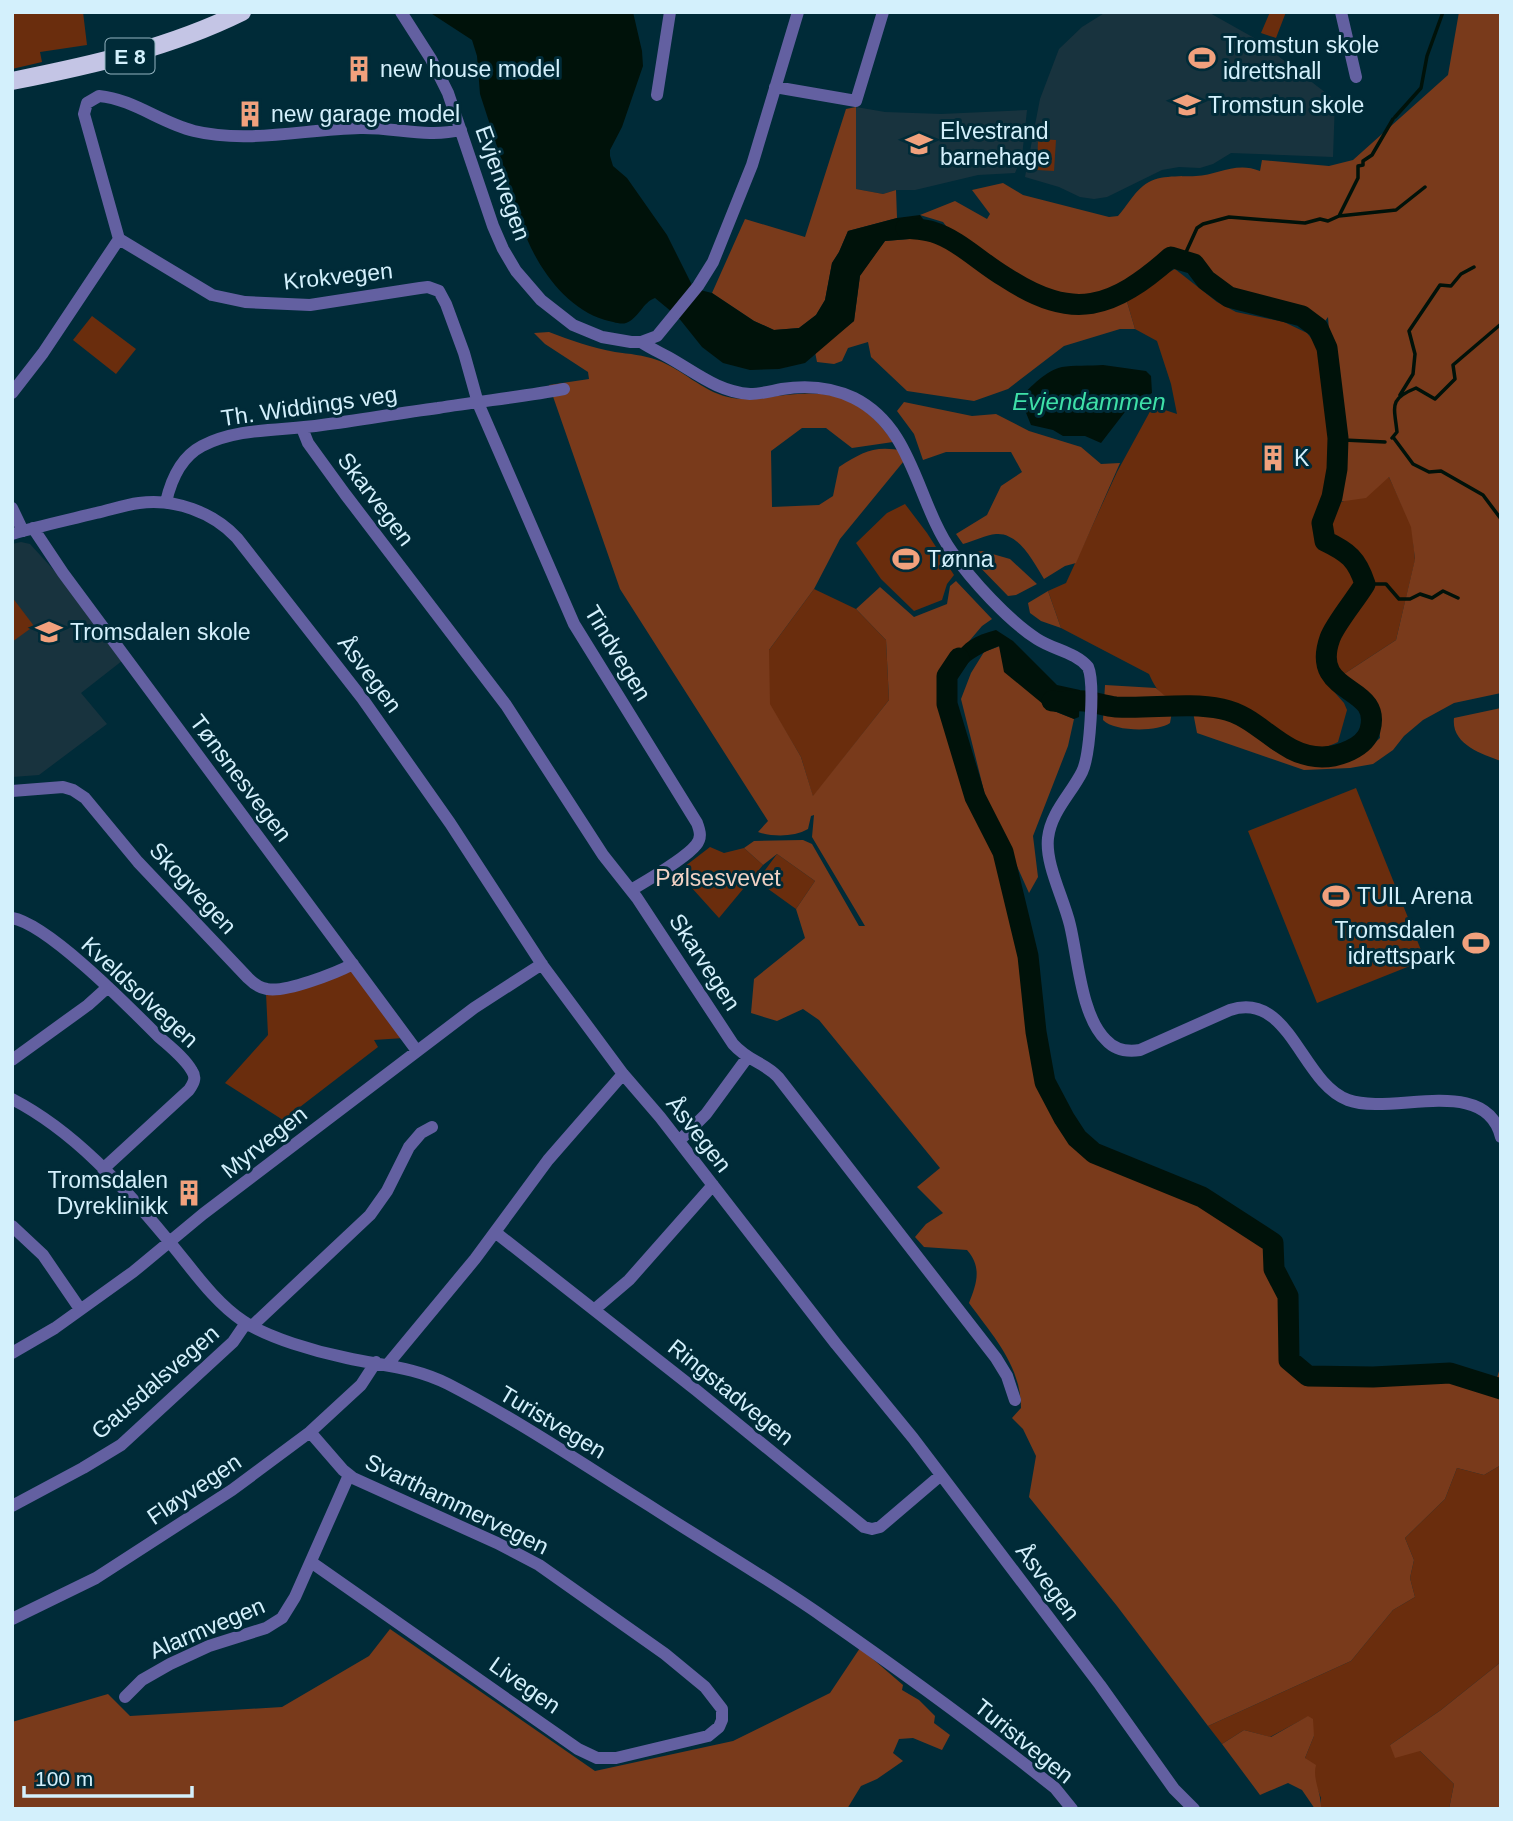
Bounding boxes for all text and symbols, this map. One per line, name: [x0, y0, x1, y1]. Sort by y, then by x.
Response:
place label: Tromstun skole idrettshall: [1223, 32, 1379, 84]
road number: E 8: [106, 38, 154, 74]
sports icon: Tromstun skole idrettshall: [1187, 43, 1217, 73]
building icon: new house model: [344, 54, 374, 84]
place label: new house model: [380, 56, 560, 82]
school or university icon: Tromstun skole: [1172, 90, 1202, 120]
place label: Tromstun skole: [1208, 92, 1364, 118]
building icon: new garage model: [235, 99, 265, 129]
place label: new garage model: [271, 101, 460, 127]
place label: Elvestrand barnehage: [940, 118, 1050, 170]
street label: Evjenvegen: [470, 122, 536, 244]
school or university icon: Elvestrand barnehage: [904, 129, 934, 159]
street label: Krokvegen: [282, 257, 394, 295]
street label: Th. Widdings veg: [219, 381, 399, 431]
water label: Evjendammen: [1012, 388, 1166, 415]
building icon: K: [1258, 443, 1288, 473]
place label: K: [1294, 445, 1310, 471]
street label: Skarvegen: [333, 447, 419, 551]
sports icon: Tønna: [891, 544, 921, 574]
place label: Tønna: [927, 546, 994, 572]
street label: Tindvegen: [579, 601, 657, 705]
school or university icon: Tromsdalen skole: [34, 617, 64, 647]
place label: Tromsdalen skole: [70, 619, 251, 645]
street label: Åsvegen: [333, 630, 408, 718]
street label: Tønsnesvegen: [185, 709, 297, 847]
street label: Skogvegen: [144, 837, 242, 939]
park label: Pølsesvevet: [655, 865, 781, 891]
sports icon: TUIL Arena: [1321, 881, 1351, 911]
place label: TUIL Arena: [1357, 883, 1473, 909]
street label: Skarvegen: [664, 909, 746, 1015]
place label: Tromsdalen idrettspark: [1334, 917, 1455, 969]
sports icon: Tromsdalen idrettspark: [1461, 928, 1491, 958]
street label: Kveldsolvegen: [76, 931, 204, 1053]
street label: Åsvegen: [661, 1090, 738, 1177]
street label: Myrvegen: [216, 1101, 312, 1183]
place label: Tromsdalen Dyreklinikk: [47, 1167, 168, 1219]
building icon: Tromsdalen Dyreklinikk: [174, 1178, 204, 1208]
street label: Gausdalsvegen: [86, 1320, 224, 1444]
street label: Ringstadvegen: [663, 1334, 799, 1450]
street label: Turistvegen: [495, 1380, 611, 1464]
street label: Fløyvegen: [142, 1448, 246, 1530]
street label: Svarthammervegen: [361, 1448, 553, 1560]
street label: Åsvegen: [1011, 1538, 1086, 1626]
street label: Alarmvegen: [145, 1592, 269, 1664]
street label: Livegen: [485, 1651, 565, 1719]
street label: Turistvegen: [969, 1693, 1079, 1789]
scale bar: [24, 1755, 192, 1799]
text: 100 m: [35, 1767, 93, 1790]

